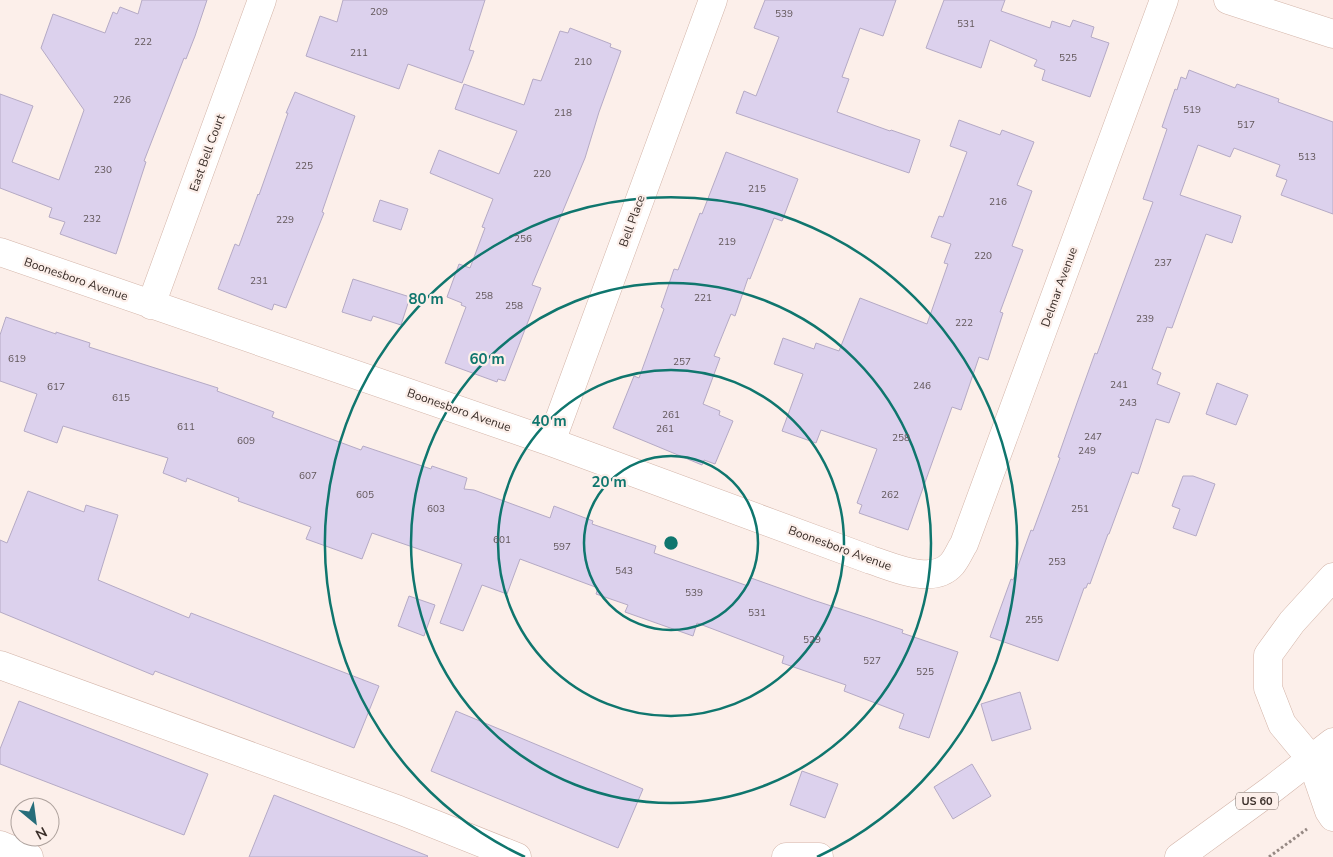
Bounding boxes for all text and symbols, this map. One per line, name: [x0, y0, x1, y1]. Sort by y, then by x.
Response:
house number: 209: [370, 5, 388, 19]
house number: 539: [775, 7, 793, 21]
house number: 531: [957, 17, 975, 31]
house number: 222: [134, 35, 152, 49]
house number: 211: [350, 46, 368, 60]
house number: 525: [1059, 51, 1077, 65]
house number: 210: [574, 55, 592, 69]
house number: 226: [113, 93, 131, 107]
house number: 519: [1183, 103, 1201, 117]
house number: 218: [554, 106, 572, 120]
street label: East Bell Court: [186, 112, 229, 194]
house number: 517: [1237, 118, 1255, 132]
house number: 513: [1298, 150, 1316, 164]
house number: 225: [295, 159, 313, 173]
house number: 230: [94, 163, 112, 177]
house number: 220: [533, 167, 551, 181]
house number: 215: [748, 182, 766, 196]
street label: Bell Place: [615, 193, 649, 249]
house number: 216: [989, 195, 1007, 209]
house number: 232: [83, 212, 101, 226]
house number: 229: [276, 213, 294, 227]
house number: 256: [514, 232, 532, 246]
house number: 219: [718, 235, 736, 249]
street label: Delmar Avenue: [1037, 245, 1081, 329]
house number: 220: [974, 249, 992, 263]
street label: Boonesboro Avenue: [22, 254, 130, 304]
house number: 237: [1154, 256, 1172, 270]
house number: 231: [250, 274, 268, 288]
text: 80 m: [408, 289, 444, 309]
house number: 258: [475, 289, 493, 303]
house number: 221: [694, 291, 712, 305]
house number: 258: [505, 299, 523, 313]
house number: 239: [1136, 312, 1154, 326]
house number: 222: [955, 316, 973, 330]
text: 60 m: [469, 349, 505, 369]
house number: 619: [8, 352, 26, 366]
house number: 257: [673, 355, 691, 369]
house number: 241: [1110, 378, 1128, 392]
house number: 246: [913, 379, 931, 393]
house number: 617: [47, 380, 65, 394]
street label: Boonesboro Avenue: [405, 385, 513, 435]
house number: 615: [112, 391, 130, 405]
house number: 243: [1119, 396, 1137, 410]
house number: 261: [662, 408, 680, 422]
text: 40 m: [531, 411, 567, 431]
house number: 611: [177, 420, 195, 434]
house number: 261: [656, 422, 674, 436]
house number: 247: [1084, 430, 1102, 444]
house number: 258: [892, 431, 910, 445]
house number: 609: [237, 434, 255, 448]
house number: 249: [1078, 444, 1096, 458]
house number: 607: [299, 469, 317, 483]
text: 20 m: [591, 472, 627, 492]
house number: 605: [356, 488, 374, 502]
house number: 262: [881, 488, 899, 502]
house number: 603: [427, 502, 445, 516]
house number: 251: [1071, 502, 1089, 516]
street label: Boonesboro Avenue: [786, 522, 894, 574]
house number: 601: [493, 533, 511, 547]
centre of rings: [662, 534, 680, 552]
house number: 597: [553, 540, 571, 554]
house number: 253: [1048, 555, 1066, 569]
house number: 543: [615, 564, 633, 578]
house number: 539: [685, 586, 703, 600]
house number: 531: [748, 606, 766, 620]
house number: 255: [1025, 613, 1043, 627]
house number: 529: [803, 633, 821, 647]
house number: 527: [863, 654, 881, 668]
house number: 525: [916, 665, 934, 679]
road number: US 60: [1236, 792, 1278, 809]
north arrow: [10, 797, 60, 847]
text: N: [32, 822, 50, 844]

